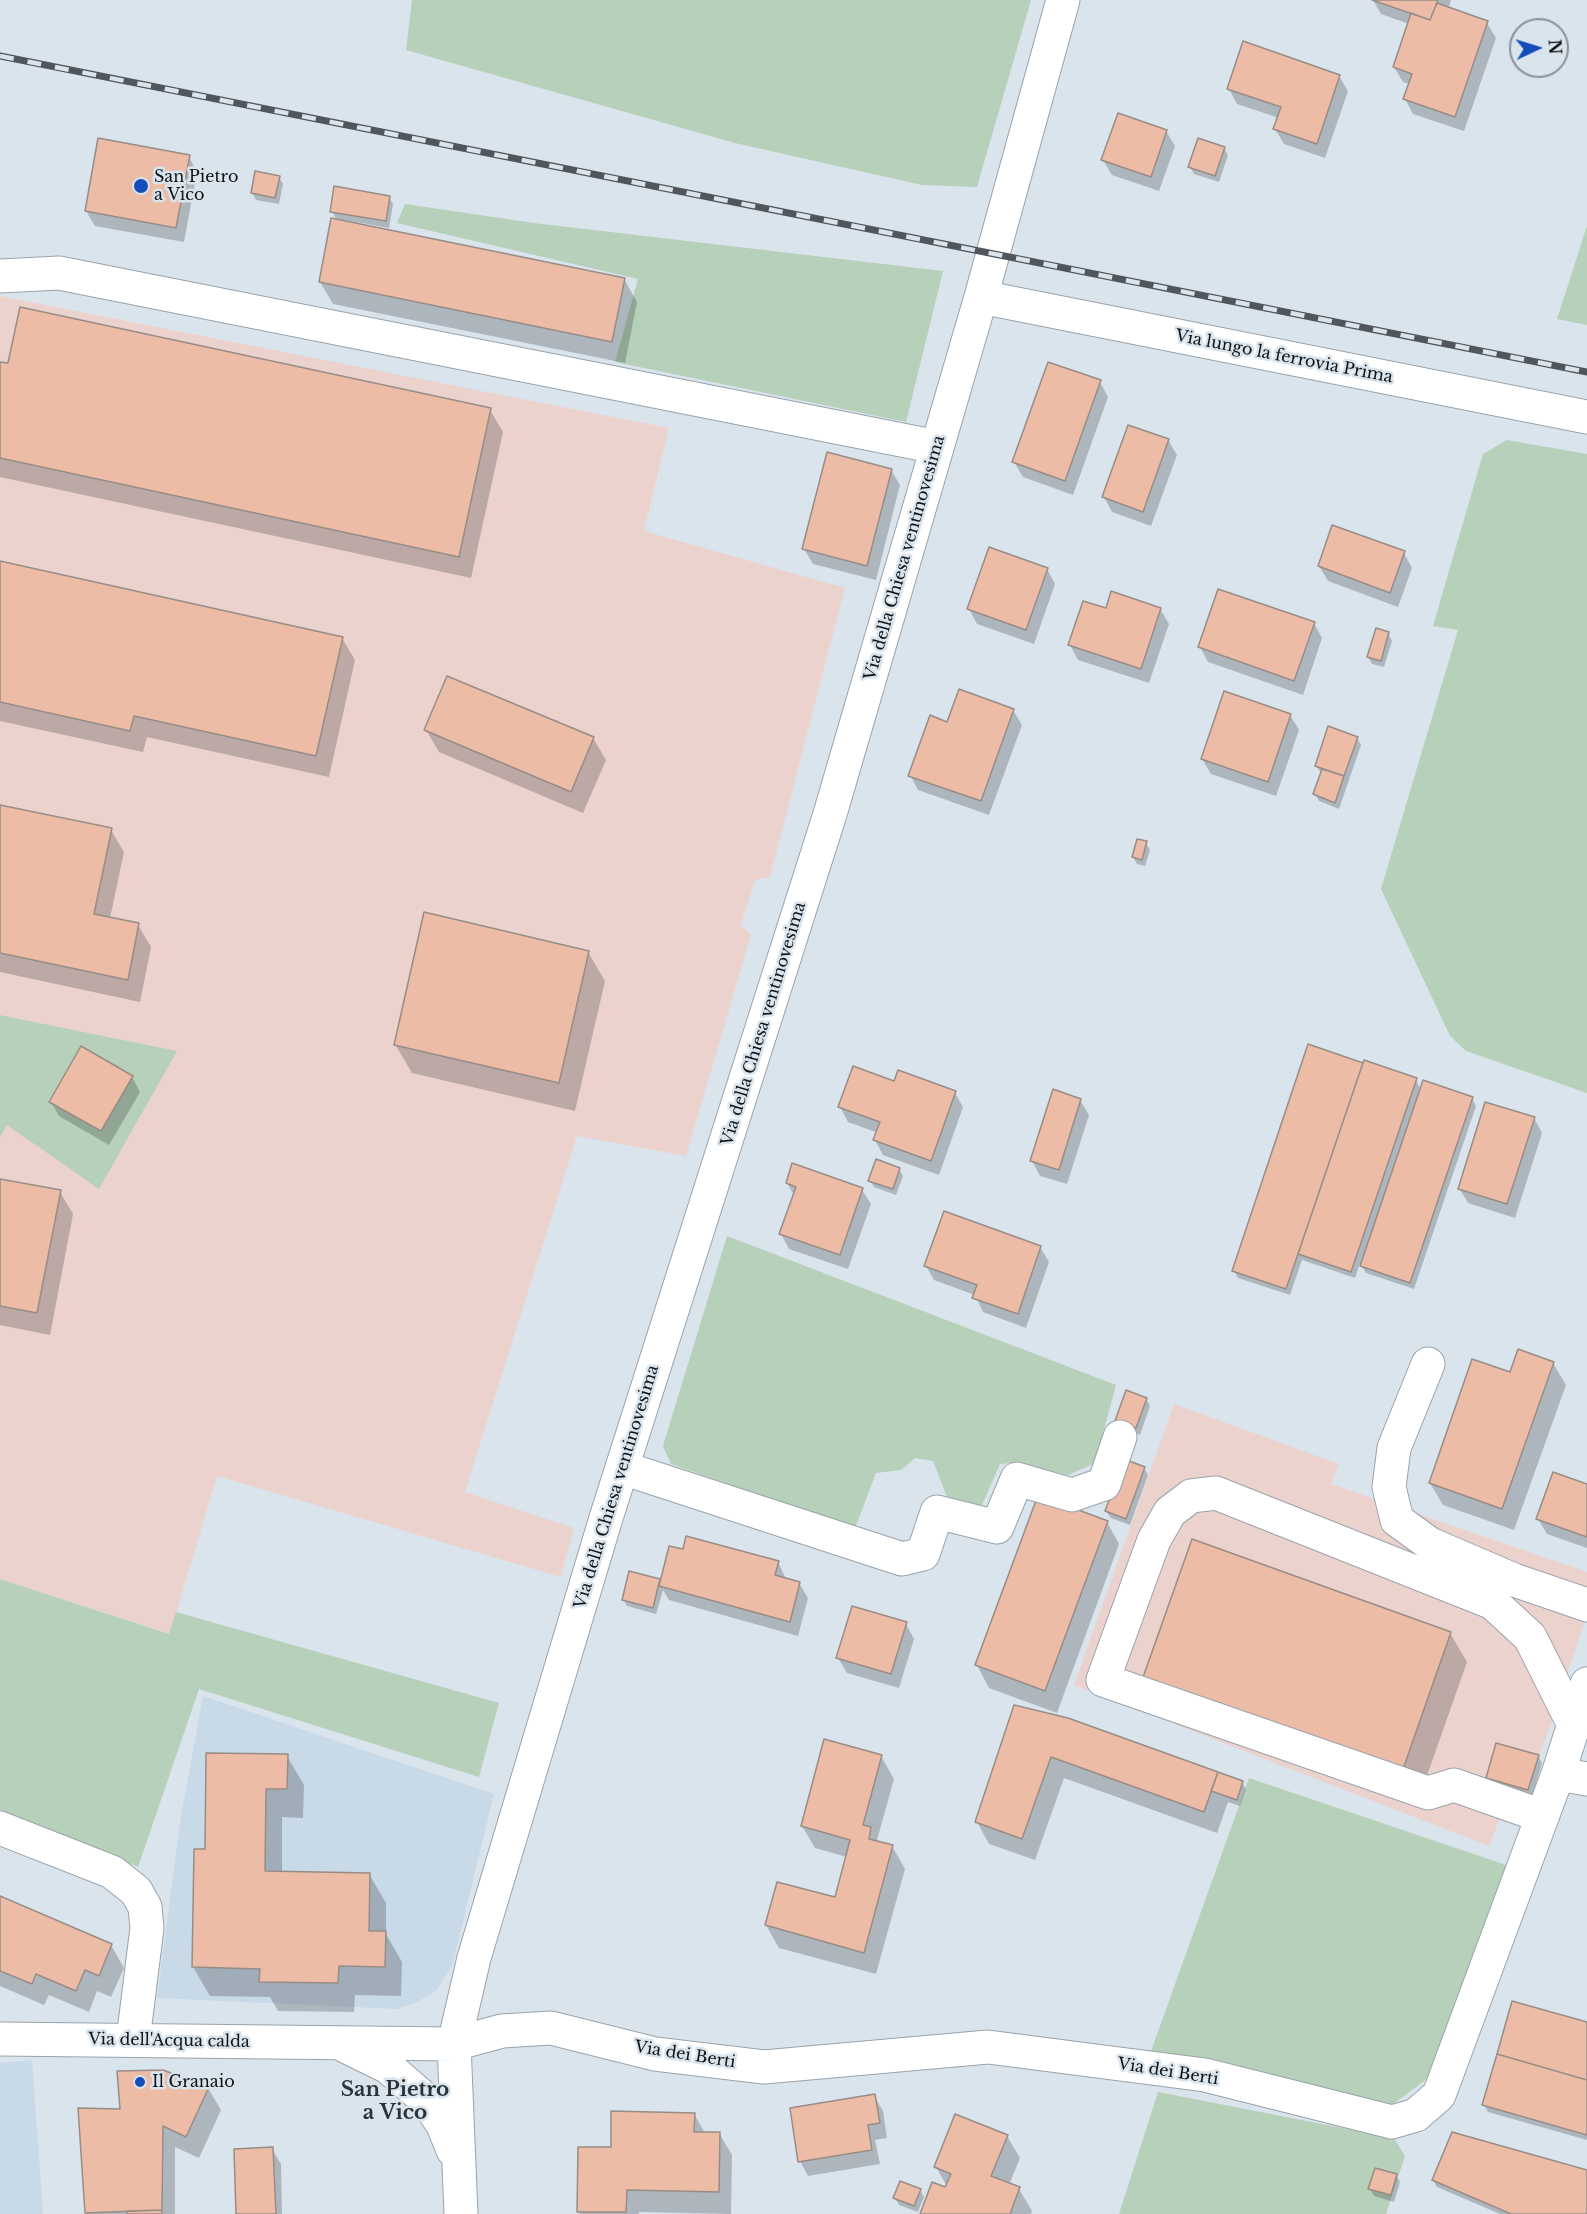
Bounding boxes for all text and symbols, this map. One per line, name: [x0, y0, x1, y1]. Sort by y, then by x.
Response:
north arrow: [1509, 18, 1569, 78]
text: N: [1544, 39, 1565, 55]
place label: San Pietro a Vico: [154, 167, 238, 205]
marker: San Pietro a Vico: [132, 177, 150, 195]
street label: Via lungo la ferrovia Prima: [1174, 326, 1394, 388]
street label: Via della Chiesa ventinovesima: [861, 433, 949, 683]
street label: Via della Chiesa ventinovesima: [718, 900, 810, 1148]
street label: Via della Chiesa ventinovesima: [571, 1363, 663, 1611]
street label: Via dell'Acqua calda: [88, 2030, 250, 2052]
street label: Via dei Berti: [633, 2038, 737, 2072]
street label: Via dei Berti: [1116, 2055, 1220, 2089]
place label: Il Granaio: [152, 2072, 235, 2092]
marker: Il Granaio: [133, 2075, 147, 2089]
district label: San Pietro a Vico: [341, 2078, 449, 2125]

